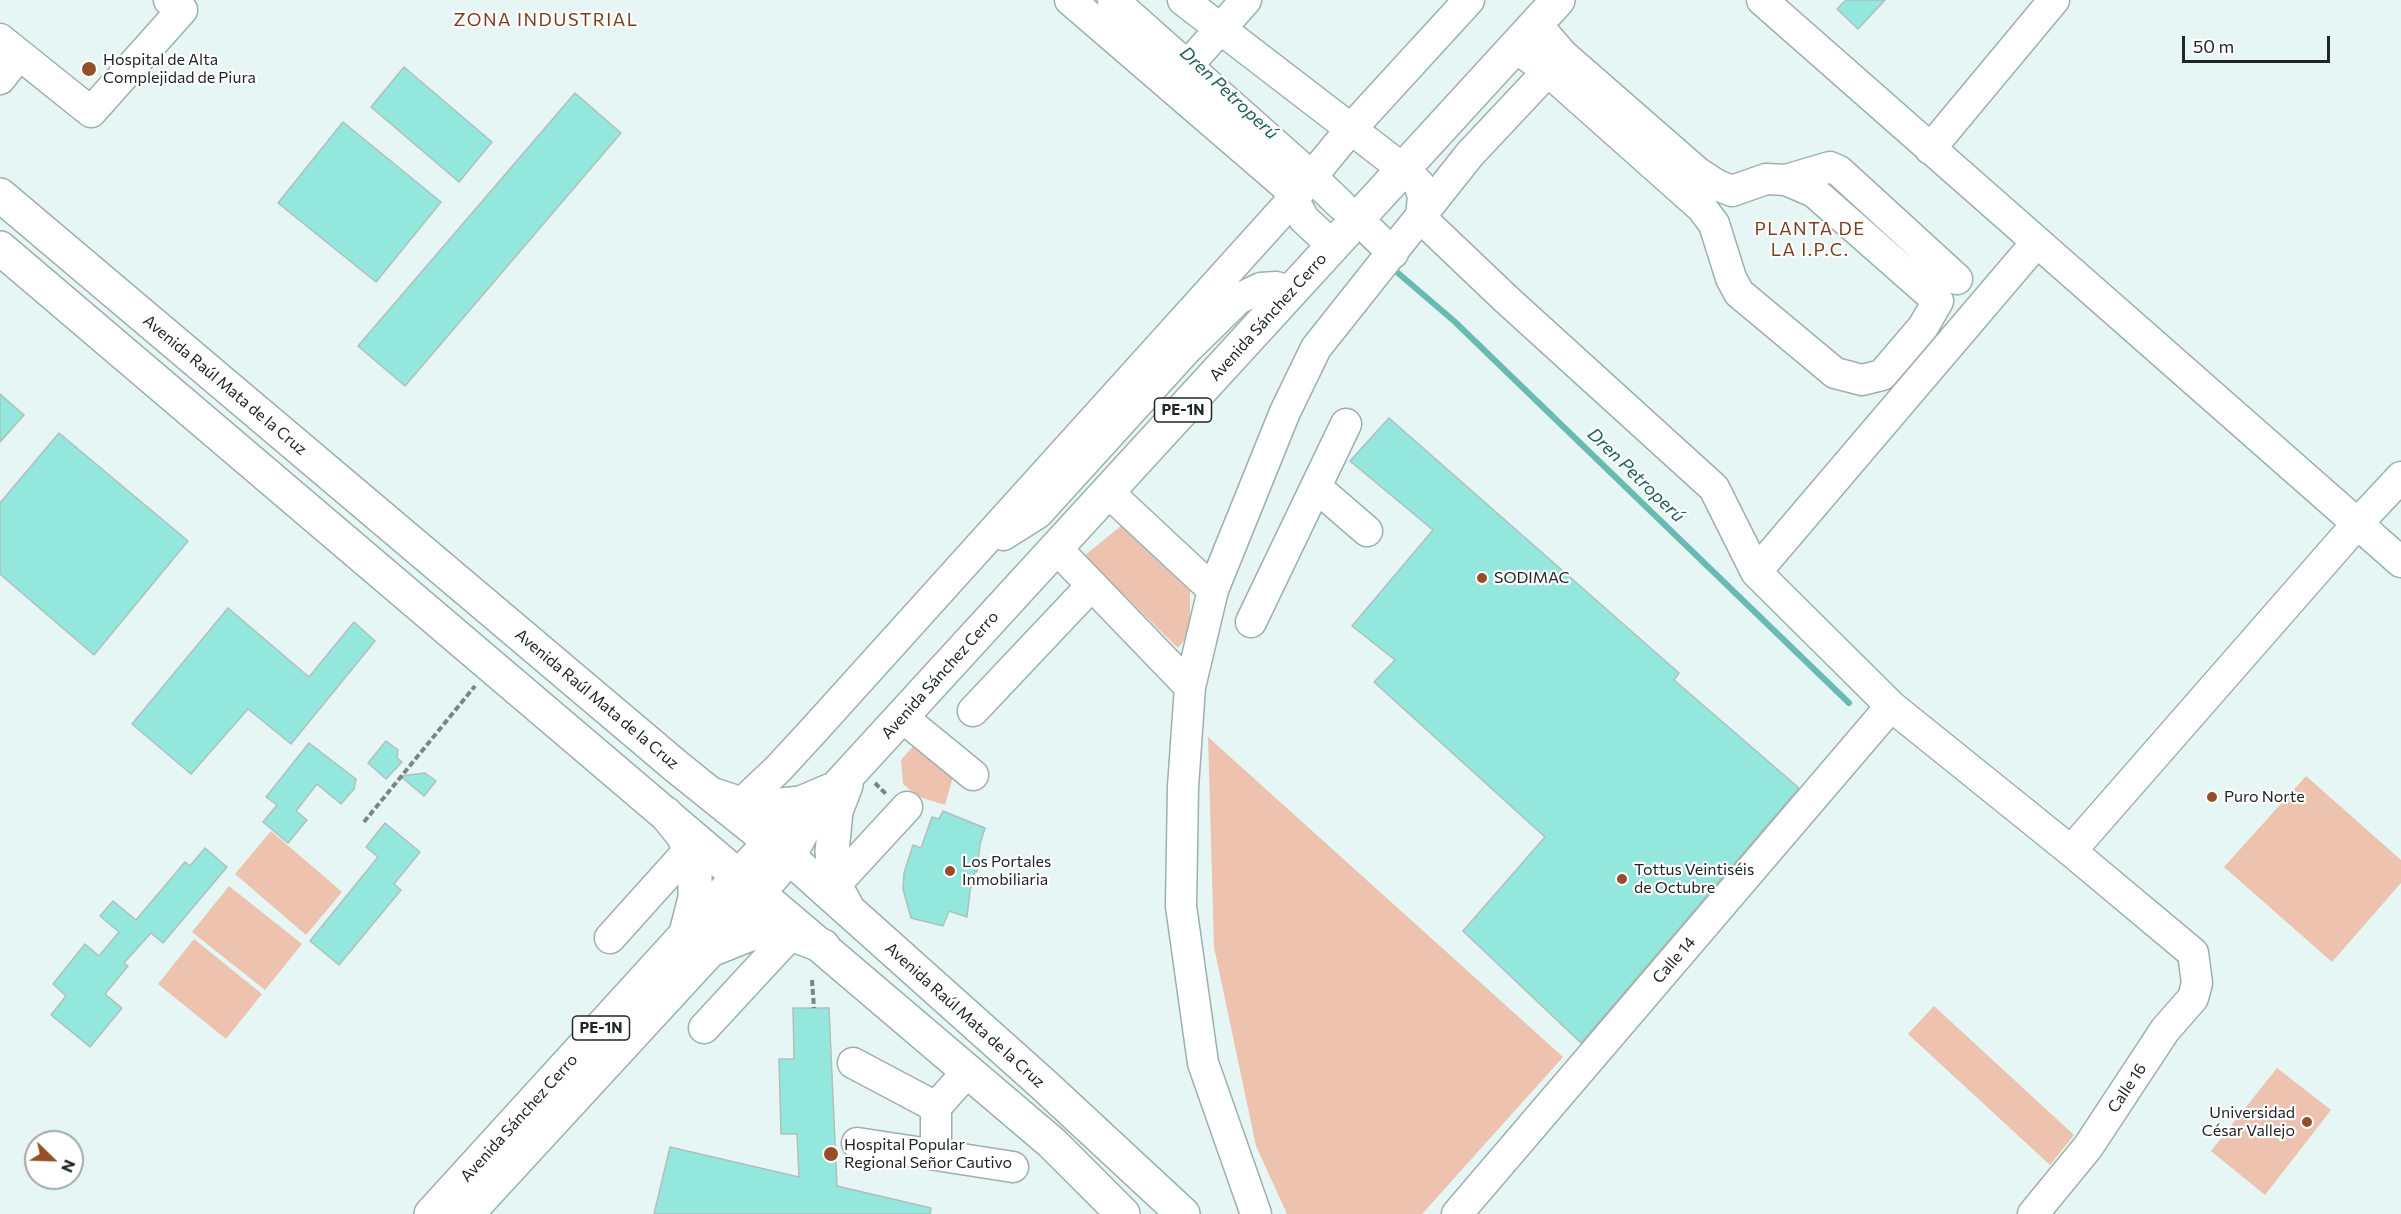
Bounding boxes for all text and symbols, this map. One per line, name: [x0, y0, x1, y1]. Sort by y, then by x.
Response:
district label: ZONA INDUSTRIAL: [453, 9, 639, 31]
scale bar: [2185, 24, 2334, 62]
text: 50 m: [2193, 35, 2234, 57]
water label: Dren Petroperú: [1176, 42, 1282, 144]
place label: Hospital de Alta Complejidad de Piura: [103, 50, 256, 88]
marker: Hospital de Alta Complejidad de Piura: [80, 60, 98, 78]
district label: PLANTA DE LA I.P.C.: [1755, 218, 1865, 260]
street label: Avenida Sánchez Cerro: [1205, 249, 1331, 385]
street label: Avenida Raúl Mata de la Cruz: [139, 311, 311, 459]
road number: PE-1N: [1154, 398, 1212, 422]
water label: Dren Petroperú: [1583, 423, 1689, 527]
place label: SODIMAC: [1494, 568, 1570, 588]
marker: SODIMAC: [1475, 571, 1489, 585]
street label: Avenida Sánchez Cerro: [877, 607, 1003, 743]
street label: Avenida Raúl Mata de la Cruz: [511, 625, 683, 773]
place label: Puro Norte: [2224, 787, 2305, 807]
marker: Puro Norte: [2205, 790, 2219, 804]
place label: Los Portales Inmobiliaria: [962, 852, 1051, 890]
place label: Tottus Veintiséis de Octubre: [1634, 860, 1754, 898]
marker: Los Portales Inmobiliaria: [943, 864, 957, 878]
marker: Tottus Veintiséis de Octubre: [1615, 872, 1629, 886]
street label: Calle 14: [1649, 933, 1699, 987]
street label: Avenida Raúl Mata de la Cruz: [881, 938, 1049, 1092]
road number: PE-1N: [572, 1016, 630, 1040]
street label: Avenida Sánchez Cerro: [456, 1050, 582, 1186]
street label: Calle 16: [2104, 1060, 2150, 1116]
place label: Universidad César Vallejo: [2202, 1103, 2295, 1141]
marker: Universidad César Vallejo: [2300, 1115, 2314, 1129]
north arrow: [24, 1130, 84, 1190]
place label: Hospital Popular Regional Señor Cautivo: [844, 1135, 1012, 1173]
marker: Hospital Popular Regional Señor Cautivo: [822, 1145, 840, 1163]
text: N: [58, 1157, 80, 1176]

